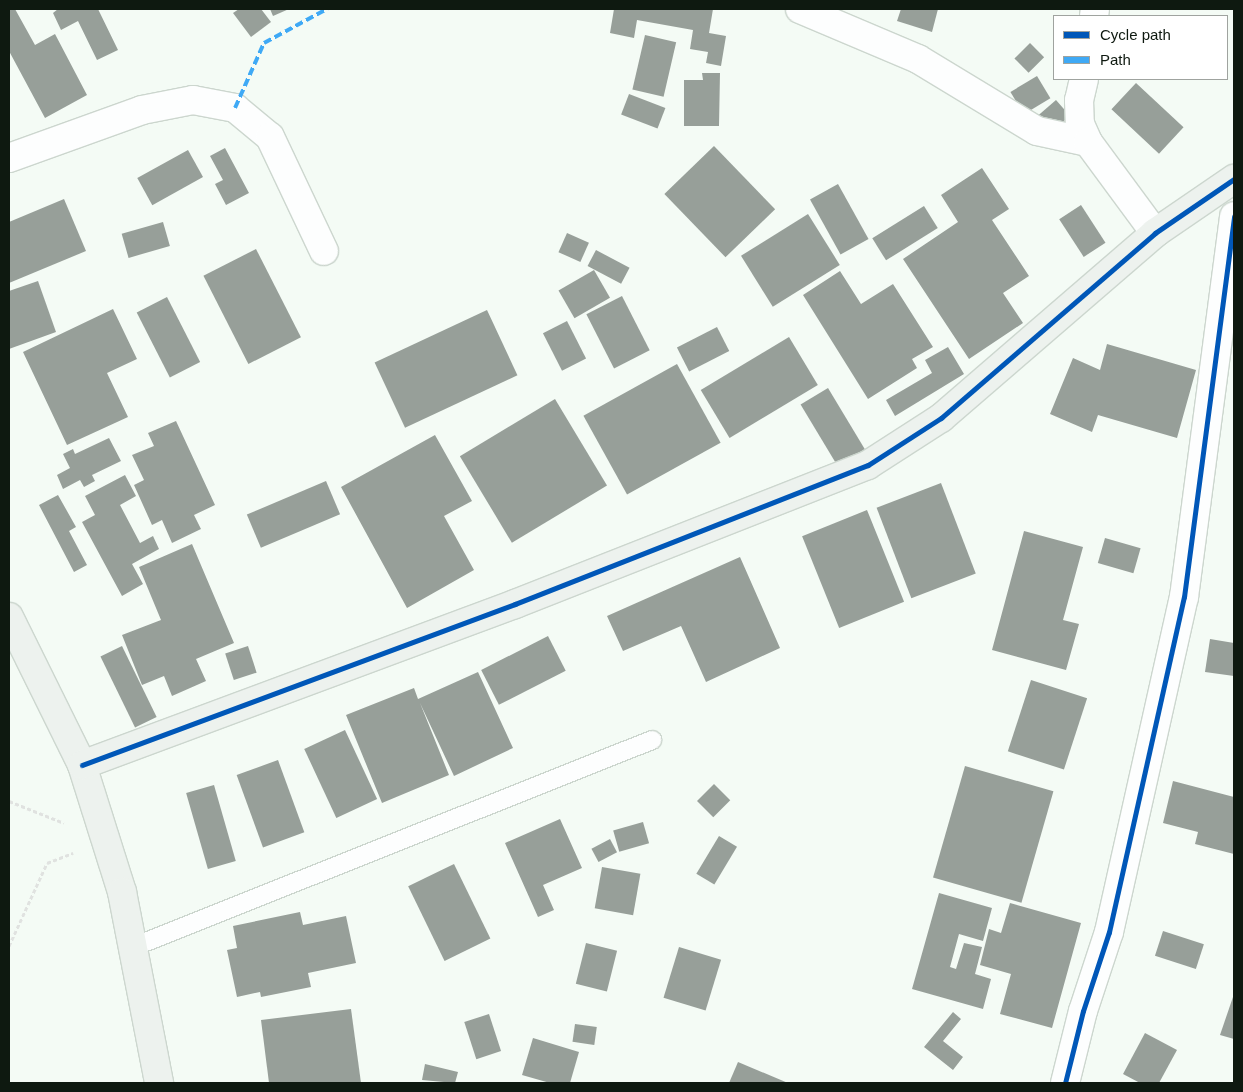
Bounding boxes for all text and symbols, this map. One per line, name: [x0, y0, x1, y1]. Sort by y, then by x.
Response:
legend: [1053, 15, 1228, 80]
text: Cycle path: [1100, 26, 1171, 43]
text: Path: [1100, 51, 1131, 68]

